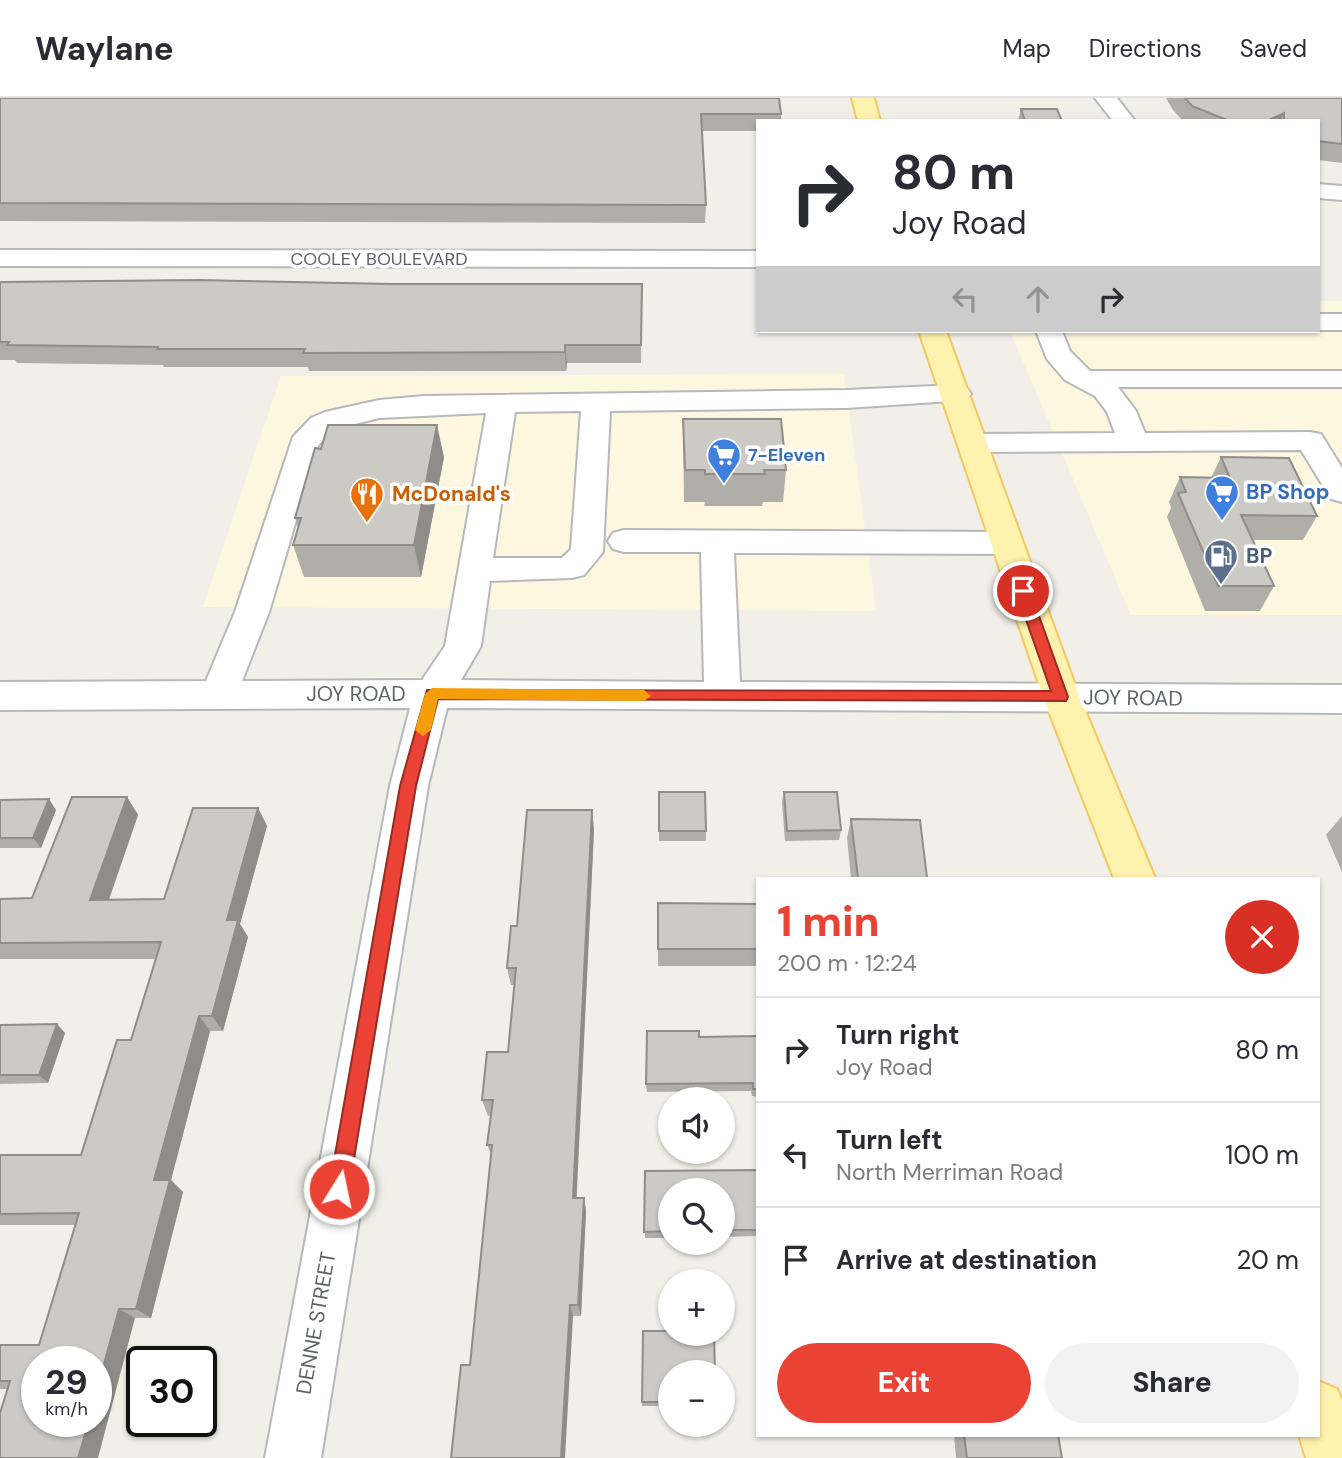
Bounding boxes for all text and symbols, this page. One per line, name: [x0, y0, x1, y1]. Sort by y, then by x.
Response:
text: Waylane: [35, 27, 174, 70]
text: Map: [1003, 33, 1051, 64]
text: Directions: [1089, 33, 1202, 64]
text: Saved: [1240, 33, 1307, 64]
text: 80 m: [892, 140, 1015, 204]
icon: right: [777, 147, 868, 238]
text: Joy Road: [892, 202, 1027, 244]
street label: COOLEY BOULEVARD: [290, 247, 468, 271]
icon: left: [946, 280, 984, 318]
icon: ahead: [1019, 280, 1057, 318]
icon: right: [1092, 280, 1130, 318]
supermarket icon: 7-Eleven: [705, 436, 743, 485]
place label: 7-Eleven: [748, 443, 825, 467]
supermarket icon: BP Shop: [1203, 473, 1241, 522]
restaurant icon: McDonald's: [348, 475, 386, 524]
place label: BP Shop: [1246, 478, 1329, 506]
place label: McDonald's: [392, 480, 511, 508]
fuel station icon: BP: [1202, 537, 1240, 586]
place label: BP: [1246, 542, 1272, 570]
pin: [993, 561, 1053, 621]
icon: arrive: [1004, 572, 1042, 610]
street label: JOY ROAD: [306, 680, 406, 708]
street label: JOY ROAD: [1083, 683, 1183, 713]
text: 1 min: [777, 894, 880, 949]
button: close: [1225, 900, 1299, 974]
text: 200 m · 12:24: [777, 948, 917, 978]
text: Turn right: [836, 1018, 960, 1052]
icon: right: [777, 1031, 815, 1069]
text: 80 m: [1235, 1033, 1299, 1067]
text: Joy Road: [836, 1052, 933, 1082]
map controls: [658, 1087, 735, 1437]
button: sound: [658, 1087, 735, 1164]
text: Turn left: [836, 1123, 943, 1157]
icon: left: [777, 1136, 815, 1174]
text: 100 m: [1225, 1138, 1299, 1172]
position arrow: [302, 1152, 376, 1226]
text: North Merriman Road: [836, 1157, 1063, 1187]
button: search: [658, 1178, 735, 1255]
icon: arrive: [777, 1241, 815, 1279]
text: Arrive at destination: [836, 1243, 1097, 1277]
text: 20 m: [1236, 1243, 1299, 1277]
street label: DENNE STREET: [290, 1249, 342, 1397]
button: +: [658, 1269, 735, 1346]
button: Exit: [777, 1343, 1031, 1423]
button: Share: [1045, 1343, 1299, 1423]
speed limit sign: 30: [126, 1346, 217, 1437]
text: 29: [45, 1359, 88, 1405]
button: −: [658, 1360, 735, 1437]
text: km/h: [45, 1397, 88, 1421]

